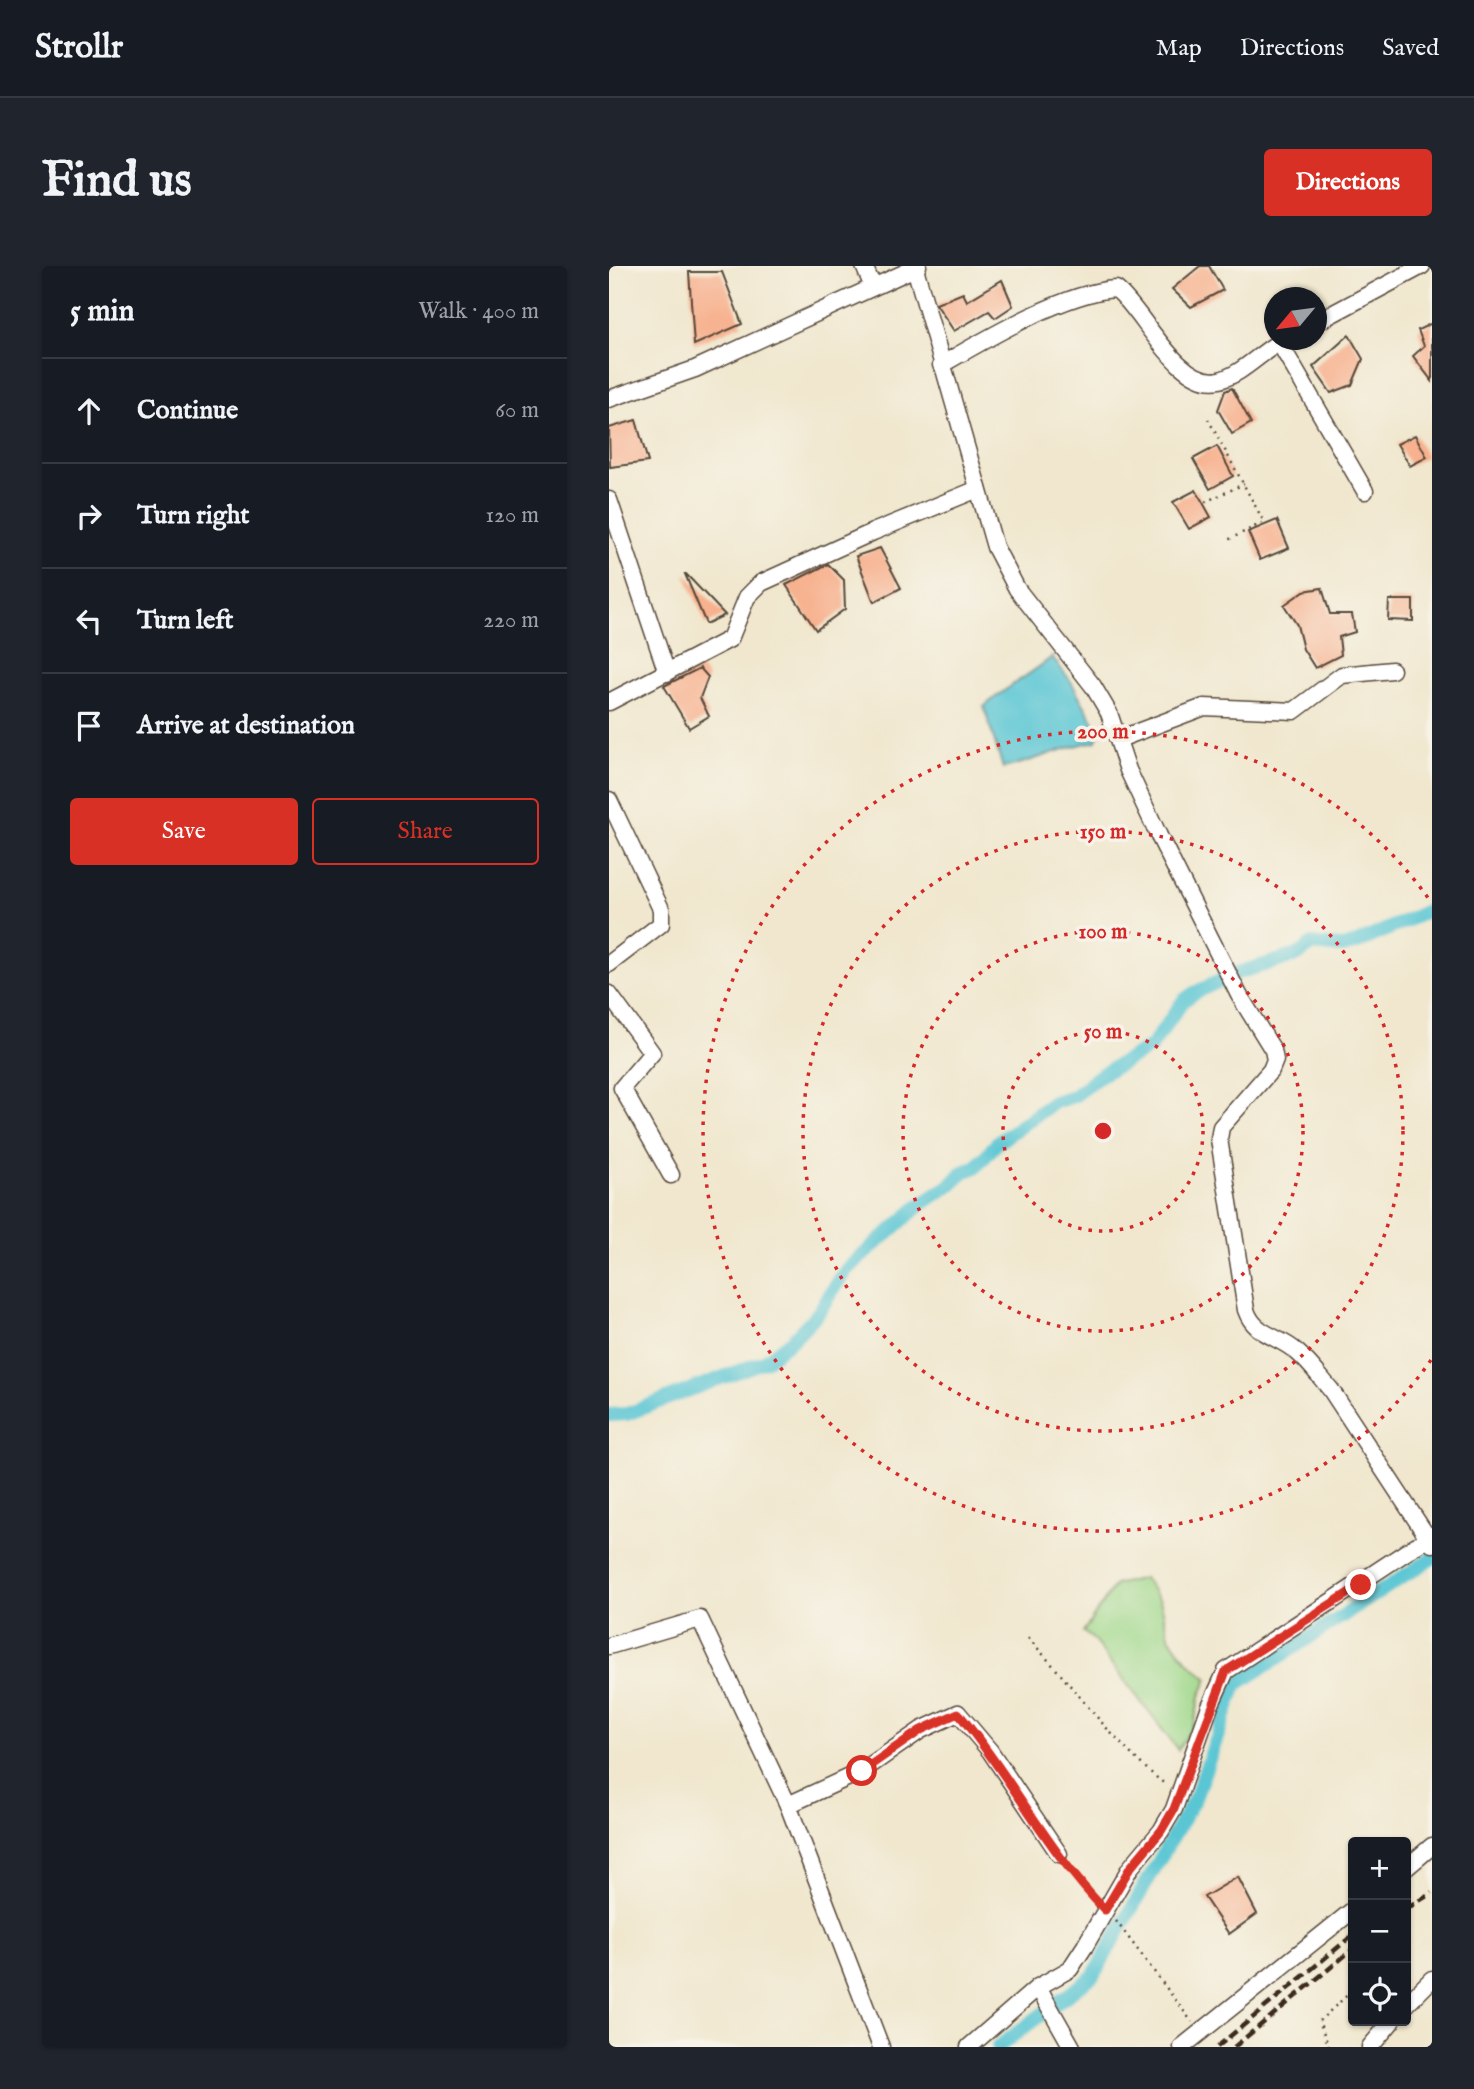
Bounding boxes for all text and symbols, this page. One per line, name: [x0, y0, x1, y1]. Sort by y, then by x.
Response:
text: Strollr: [35, 27, 123, 69]
text: Map: [1156, 33, 1202, 64]
text: Directions: [1240, 33, 1344, 64]
text: Saved: [1382, 33, 1439, 64]
button: Directions: [1264, 149, 1432, 216]
text: Find us: [42, 151, 192, 213]
north arrow: [1264, 287, 1327, 350]
text: 5 min: [70, 293, 135, 331]
text: Walk · 400 m: [418, 297, 539, 326]
icon: ahead: [70, 392, 108, 430]
text: Continue: [137, 394, 238, 427]
text: 60 m: [495, 396, 539, 425]
icon: right: [70, 497, 108, 535]
text: Turn right: [137, 499, 250, 532]
text: 120 m: [486, 501, 539, 530]
icon: left: [70, 602, 108, 640]
text: Turn left: [137, 604, 234, 637]
text: 220 m: [483, 606, 539, 635]
icon: arrive: [70, 707, 108, 745]
text: Arrive at destination: [137, 709, 355, 742]
text: 200 m: [1077, 719, 1129, 746]
button: Save: [70, 798, 298, 865]
button: Share: [312, 798, 539, 865]
text: 150 m: [1080, 819, 1127, 846]
text: 100 m: [1078, 919, 1128, 946]
text: 50 m: [1084, 1019, 1123, 1046]
centre of rings: [1091, 1119, 1115, 1143]
route end: [1345, 1569, 1376, 1600]
route start: [846, 1755, 877, 1786]
map controls: [1348, 1837, 1411, 2026]
button: +: [1348, 1837, 1411, 1900]
button: −: [1348, 1900, 1411, 1963]
button: locate: [1348, 1963, 1411, 2026]

